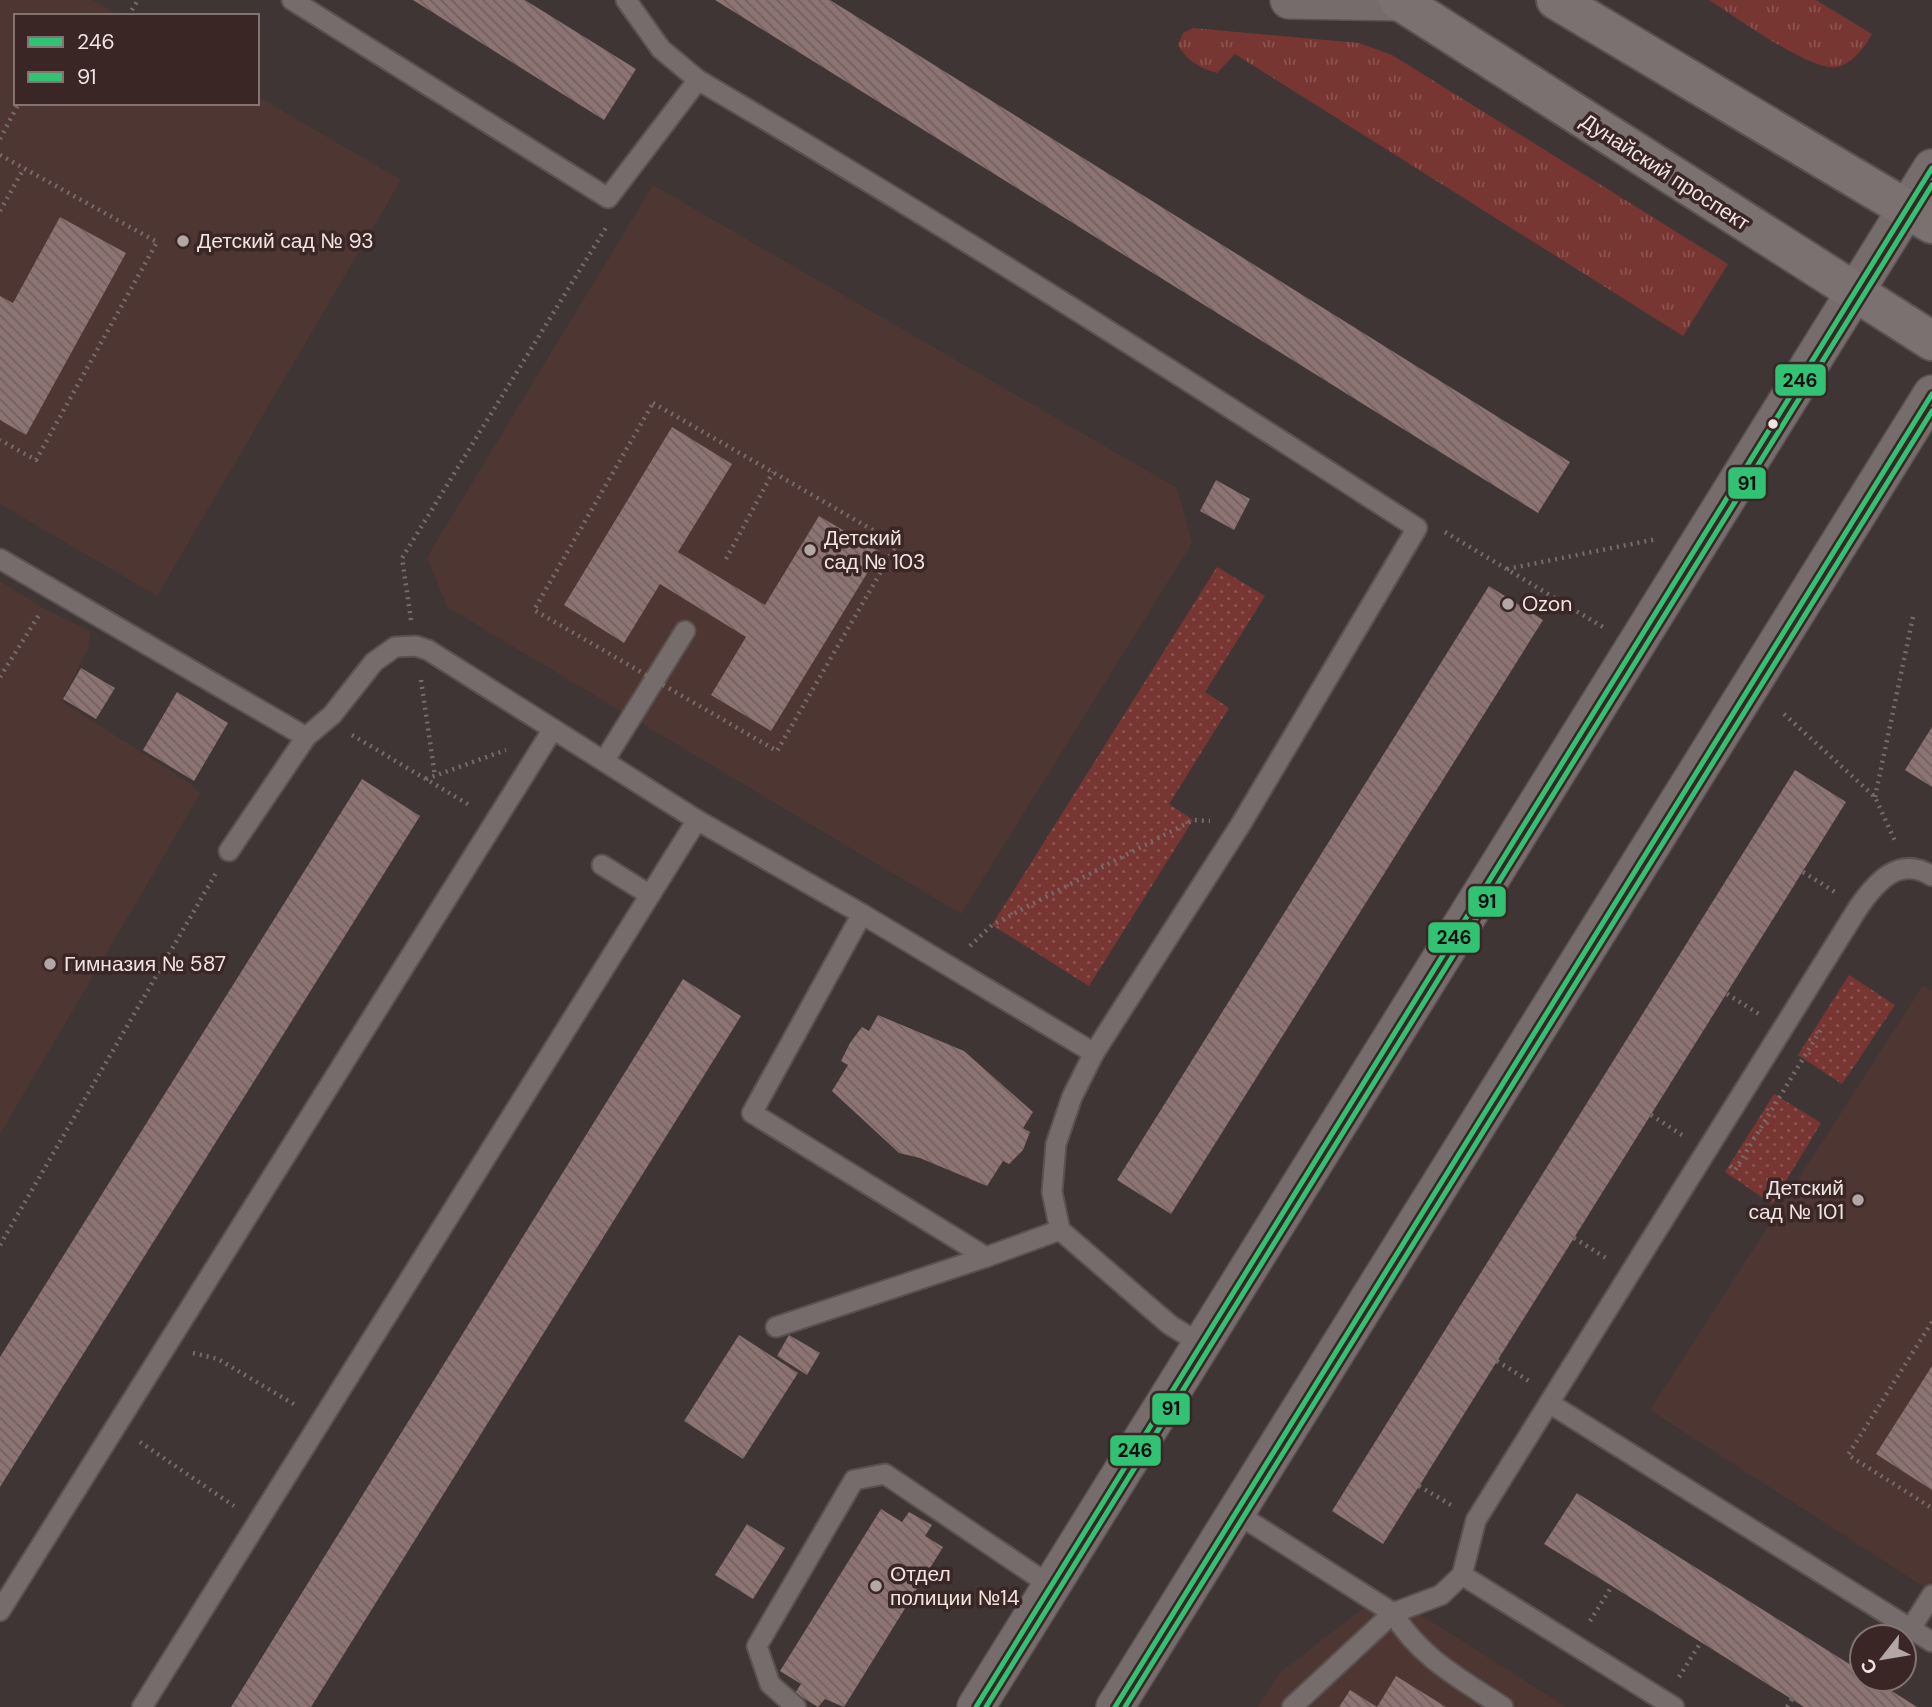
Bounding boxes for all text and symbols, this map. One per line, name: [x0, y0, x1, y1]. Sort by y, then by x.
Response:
legend: [14, 14, 259, 105]
text: 246: [77, 28, 115, 56]
text: 91: [77, 63, 96, 91]
street label: Дунайский проспект: [1575, 107, 1755, 237]
place label: Детский сад № 93: [197, 227, 374, 255]
marker: Детский сад № 93: [175, 233, 191, 249]
line badge: 246: [1774, 363, 1827, 397]
text: 246: [1782, 368, 1818, 393]
unlabelled marker: [1766, 417, 1780, 431]
line badge: 91: [1727, 466, 1767, 500]
text: 91: [1738, 471, 1756, 496]
place label: Детский сад № 103: [824, 524, 925, 576]
marker: Детский сад № 103: [802, 542, 818, 558]
place label: Ozon: [1522, 590, 1572, 618]
marker: Ozon: [1500, 596, 1516, 612]
line badge: 91: [1467, 885, 1507, 918]
text: 91: [1478, 889, 1496, 914]
line badge: 246: [1427, 921, 1481, 954]
text: 246: [1436, 925, 1472, 950]
place label: Гимназия № 587: [64, 950, 226, 978]
marker: Гимназия № 587: [42, 956, 58, 972]
place label: Детский сад № 101: [1748, 1174, 1844, 1226]
marker: Детский сад № 101: [1850, 1192, 1866, 1208]
line badge: 91: [1151, 1392, 1191, 1426]
text: 91: [1162, 1396, 1180, 1421]
line badge: 246: [1109, 1434, 1162, 1467]
text: 246: [1117, 1438, 1153, 1463]
place label: Отдел полиции №14: [890, 1560, 1020, 1612]
marker: Отдел полиции №14: [868, 1578, 884, 1594]
north arrow: [1848, 1623, 1918, 1693]
text: С: [1854, 1654, 1883, 1679]

